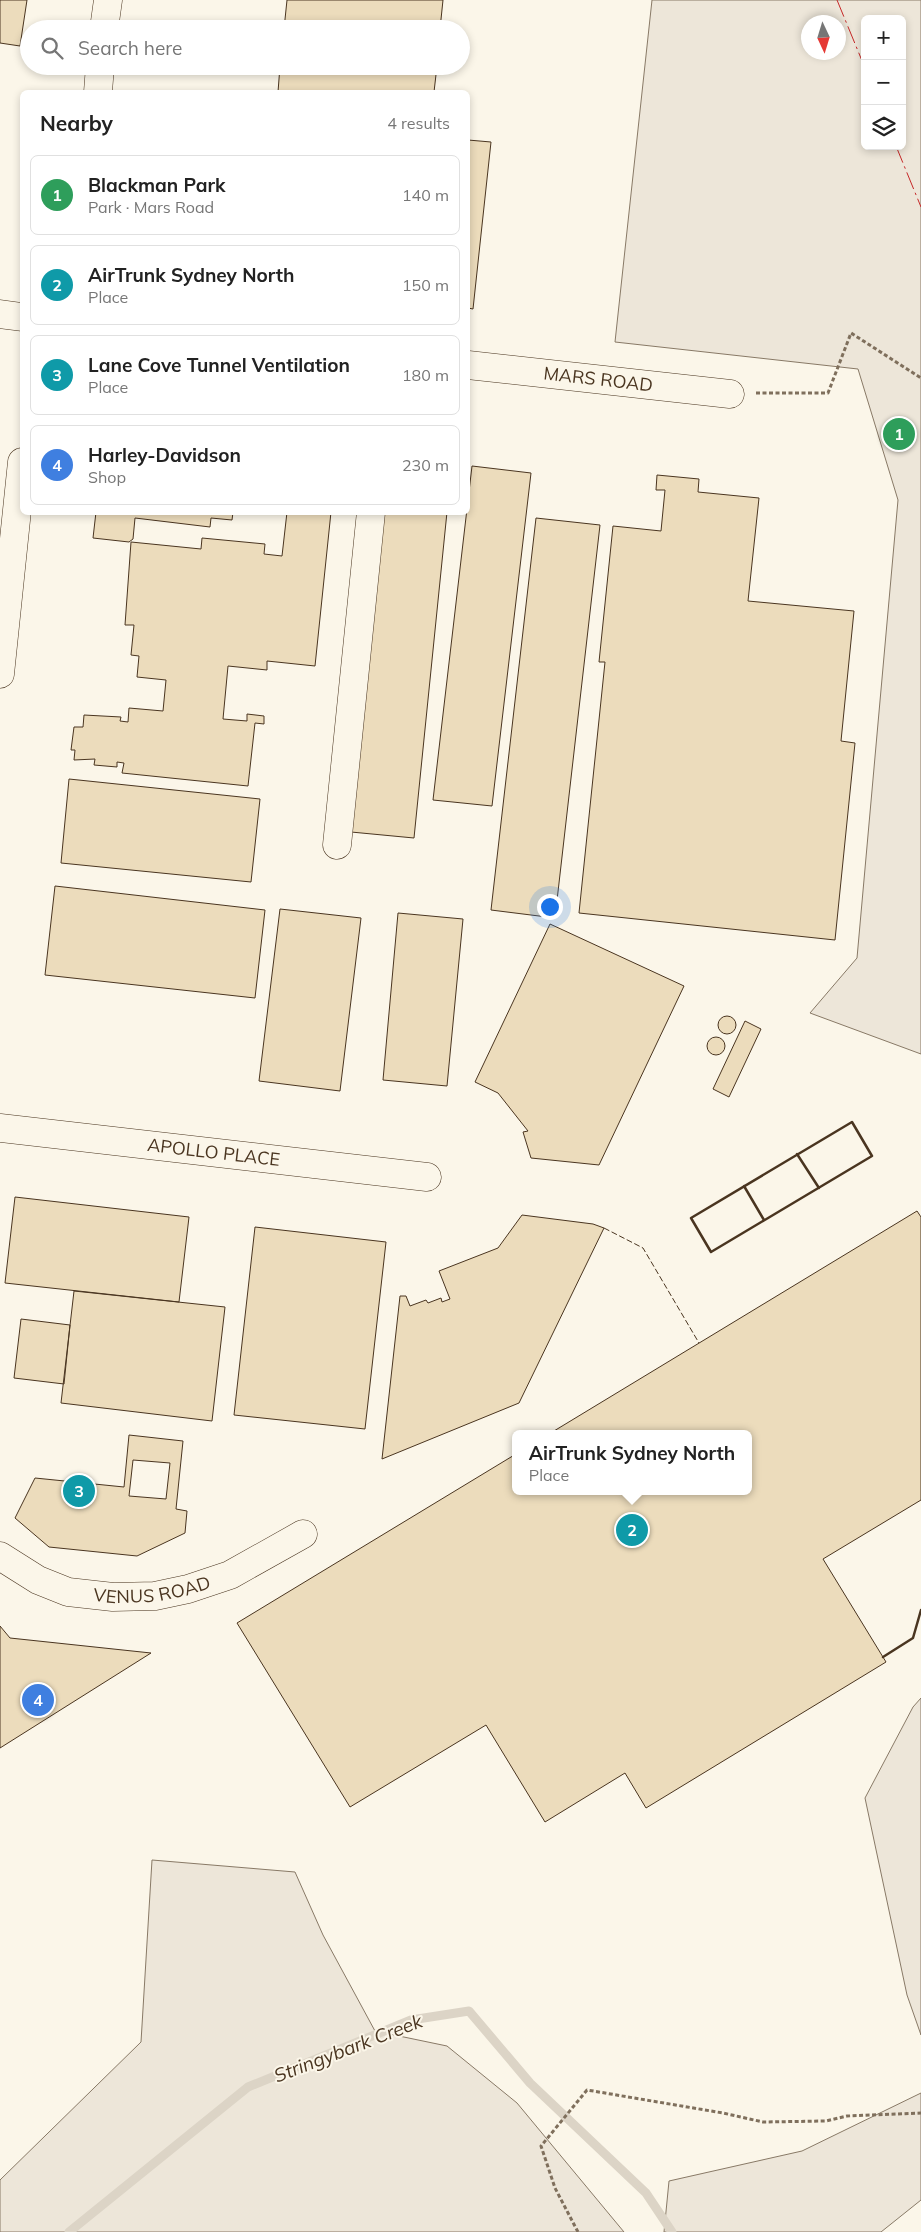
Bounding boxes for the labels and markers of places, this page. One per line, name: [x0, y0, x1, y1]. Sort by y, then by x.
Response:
pin: 1: [883, 415, 915, 453]
pin: 3: [63, 1472, 95, 1510]
pin: 2: [616, 1511, 648, 1549]
pin: 4: [22, 1681, 54, 1719]

